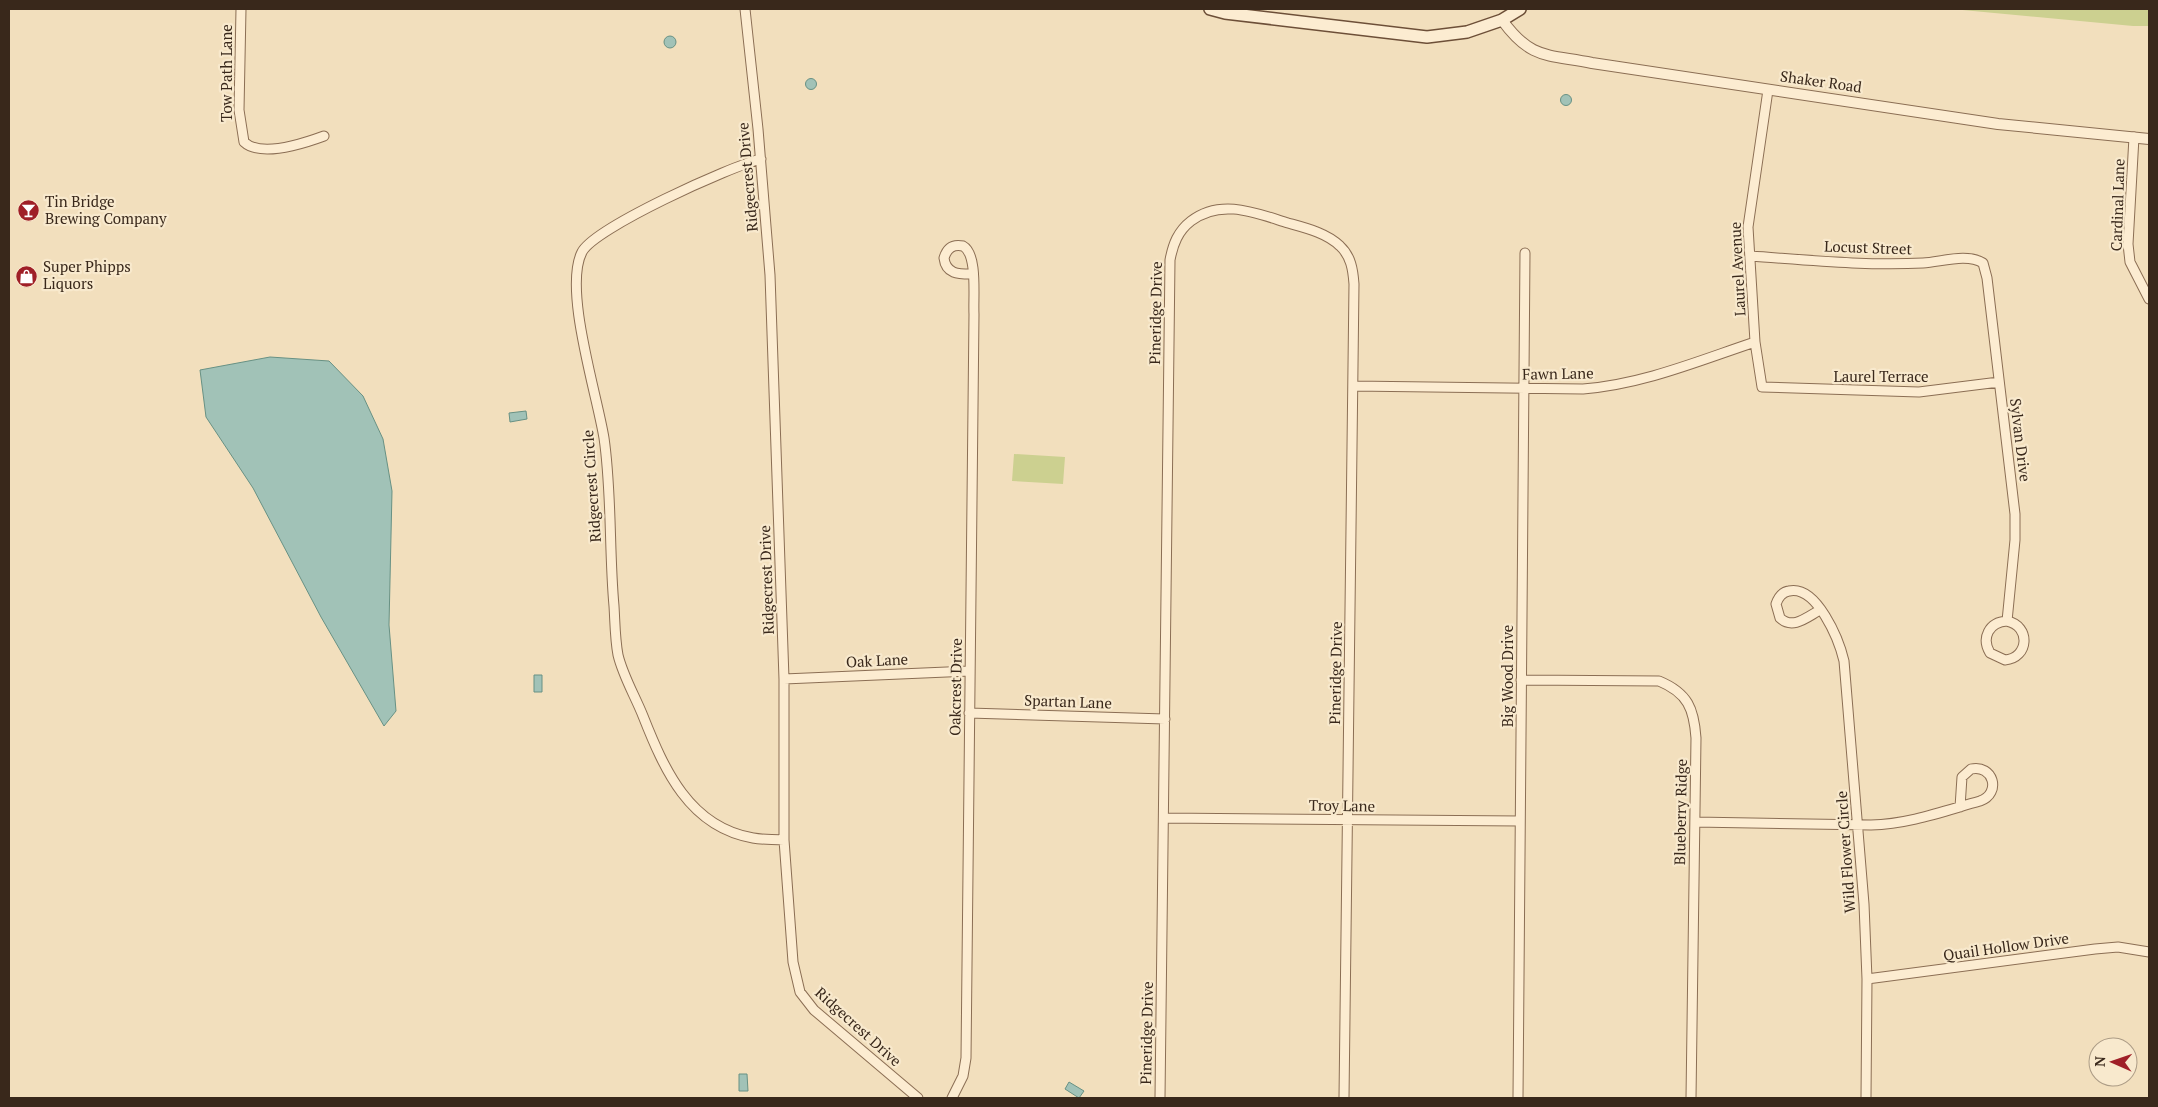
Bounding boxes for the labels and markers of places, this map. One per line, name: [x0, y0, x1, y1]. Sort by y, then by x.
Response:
place label: Tin Bridge Brewing Company: [45, 191, 167, 228]
bar icon: Tin Bridge Brewing Company: [17, 199, 41, 223]
place label: Super Phipps Liquors: [43, 256, 131, 293]
shop icon: Super Phipps Liquors: [15, 264, 39, 288]

